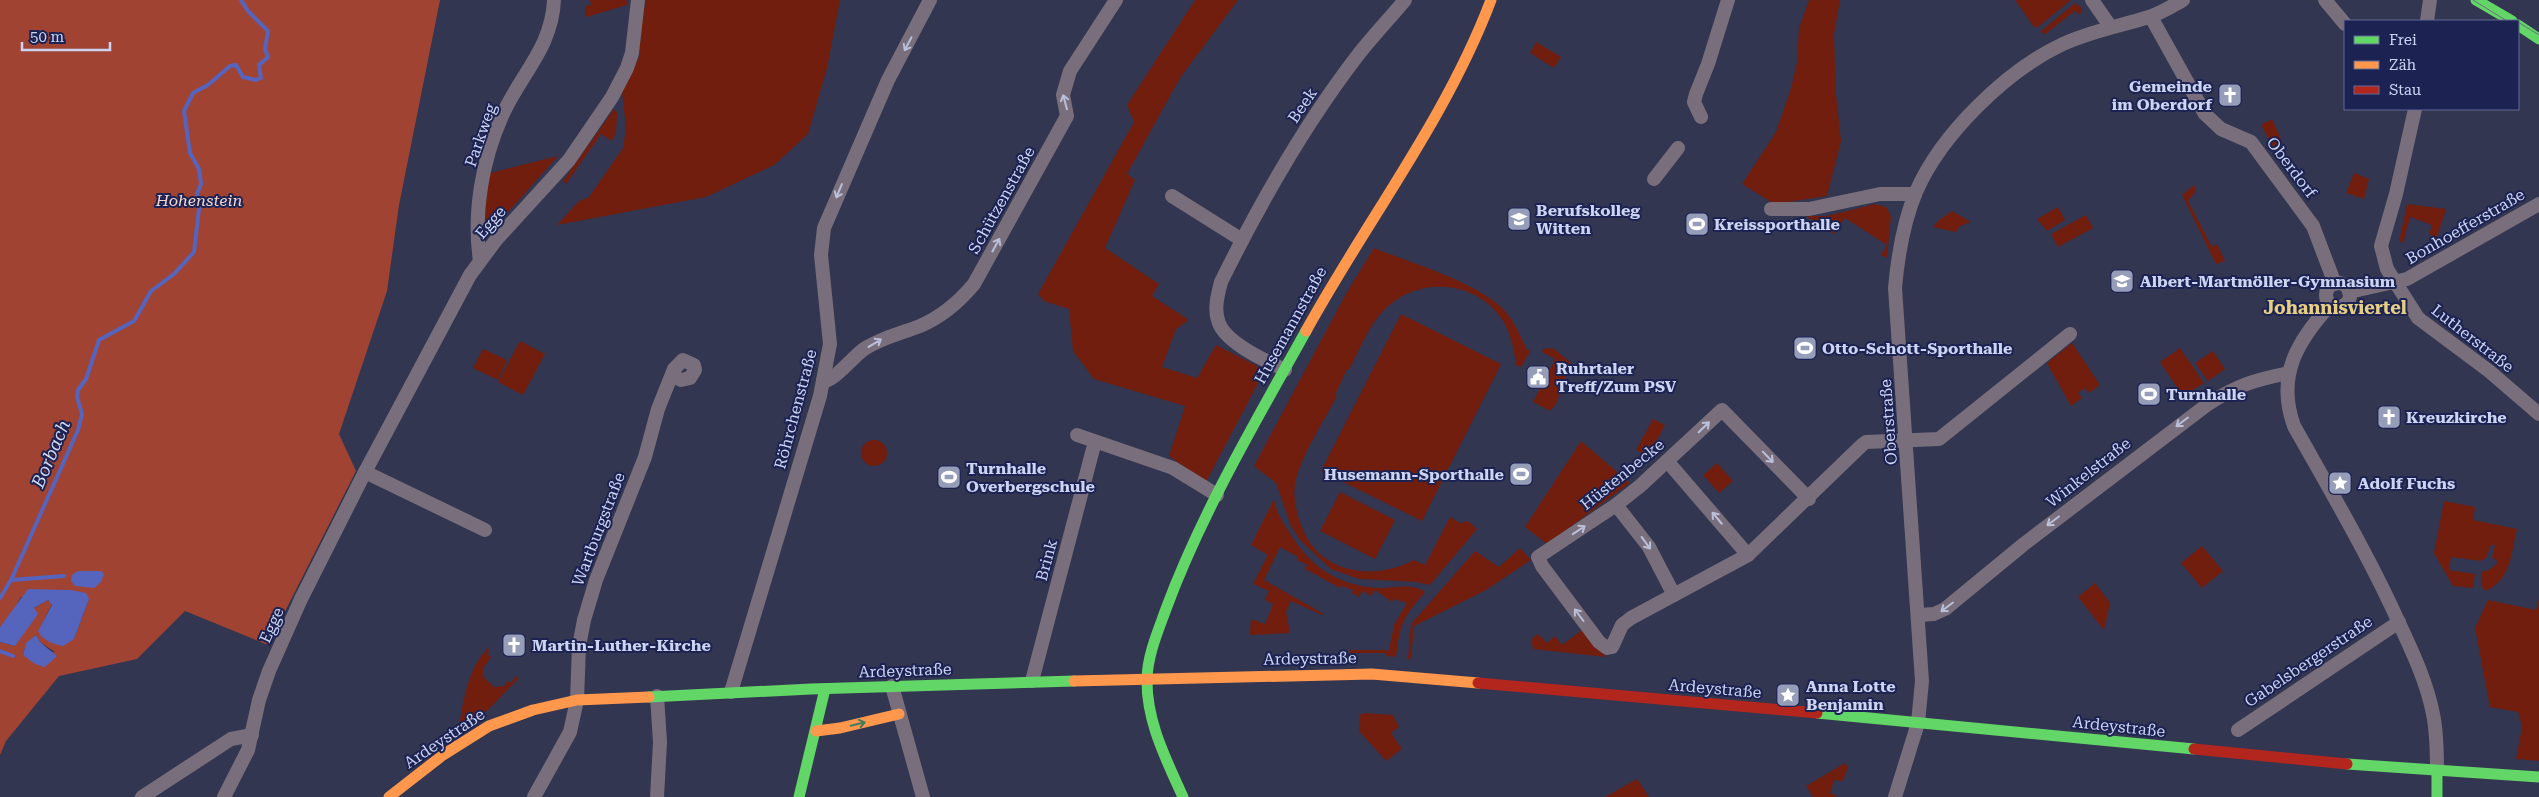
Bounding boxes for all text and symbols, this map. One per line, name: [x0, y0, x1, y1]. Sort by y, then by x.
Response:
scale bar: [22, 20, 110, 52]
legend: [2344, 20, 2519, 110]
text: 50 m: [30, 28, 65, 46]
text: Frei: [2389, 31, 2417, 49]
one-way arrow: [903, 36, 913, 51]
text: Zäh: [2389, 56, 2417, 74]
place label: Gemeinde im Oberdorf: [2112, 77, 2213, 114]
text: Stau: [2389, 81, 2422, 99]
church icon: Gemeinde im Oberdorf: [2217, 82, 2243, 108]
street label: Beek: [1284, 84, 1321, 127]
one-way arrow: [1060, 94, 1070, 110]
street label: Parkweg: [461, 100, 500, 169]
street label: Oberdorf: [2263, 133, 2321, 202]
street label: Schützenstraße: [964, 143, 1039, 257]
one-way arrow: [834, 183, 843, 198]
street label: Bonhoefferstraße: [2403, 185, 2528, 268]
park label: Hohenstein: [155, 191, 242, 210]
place label: Berufskolleg Witten: [1536, 201, 1640, 238]
street label: Egge: [471, 202, 510, 243]
school or university icon: Berufskolleg Witten: [1506, 206, 1532, 232]
sports icon: Kreissporthalle: [1684, 211, 1710, 237]
place label: Kreissporthalle: [1714, 215, 1840, 234]
one-way arrow: [991, 238, 1001, 253]
street label: Husemannstraße: [1250, 263, 1331, 387]
school or university icon: Albert-Martmöller-Gymnasium: [2109, 268, 2135, 294]
place label: Albert-Martmöller-Gymnasium: [2140, 272, 2396, 291]
district label: Johannisviertel: [2263, 297, 2407, 318]
street label: Lutherstraße: [2428, 300, 2518, 376]
sports icon: Otto-Schott-Sporthalle: [1792, 335, 1818, 361]
one-way arrow: [867, 337, 881, 347]
place label: Otto-Schott-Sporthalle: [1822, 339, 2012, 358]
street label: Röhrchenstraße: [770, 347, 821, 471]
place label: Ruhrtaler Treff/Zum PSV: [1556, 359, 1677, 396]
public building icon: Ruhrtaler Treff/Zum PSV: [1525, 364, 1551, 390]
street label: Oberstraße: [1876, 378, 1901, 465]
sports icon: Turnhalle: [2136, 381, 2162, 407]
place label: Turnhalle: [2166, 385, 2246, 404]
church icon: Kreuzkirche: [2376, 404, 2402, 430]
place label: Kreuzkirche: [2406, 408, 2507, 427]
one-way arrow: [2176, 416, 2189, 427]
water label: Borbach: [27, 417, 74, 492]
one-way arrow: [1697, 421, 1710, 433]
street label: Winkelstraße: [2042, 433, 2135, 511]
street label: Hüstenbecke: [1577, 435, 1668, 514]
one-way arrow: [1762, 451, 1774, 463]
place label: Turnhalle Overbergschule: [966, 459, 1095, 496]
sports icon: Husemann-Sporthalle: [1508, 461, 1534, 487]
sports icon: Turnhalle Overbergschule: [936, 464, 962, 490]
place label: Husemann-Sporthalle: [1324, 465, 1504, 484]
street label: Wartburgstraße: [568, 470, 629, 589]
place icon: Adolf Fuchs: [2327, 470, 2353, 496]
place label: Adolf Fuchs: [2358, 474, 2455, 493]
one-way arrow: [1711, 512, 1722, 525]
one-way arrow: [2047, 515, 2060, 526]
one-way arrow: [1571, 525, 1585, 535]
one-way arrow: [1641, 536, 1651, 550]
street label: Brink: [1032, 537, 1061, 583]
one-way arrow: [1941, 601, 1954, 612]
street label: Egge: [255, 604, 288, 646]
one-way arrow: [1574, 608, 1584, 622]
street label: Gabelsbergerstraße: [2241, 612, 2376, 711]
church icon: Martin-Luther-Kirche: [501, 632, 527, 658]
place label: Martin-Luther-Kirche: [532, 636, 711, 655]
street label: Ardeystraße: [1263, 648, 1357, 669]
street label: Ardeystraße: [858, 659, 952, 682]
street label: Ardeystraße: [1668, 675, 1762, 702]
place label: Anna Lotte Benjamin: [1806, 677, 1896, 714]
place icon: Anna Lotte Benjamin: [1775, 682, 1801, 708]
street label: Ardeystraße: [400, 704, 488, 772]
street label: Ardeystraße: [2072, 712, 2166, 741]
one-way arrow: [849, 719, 865, 728]

